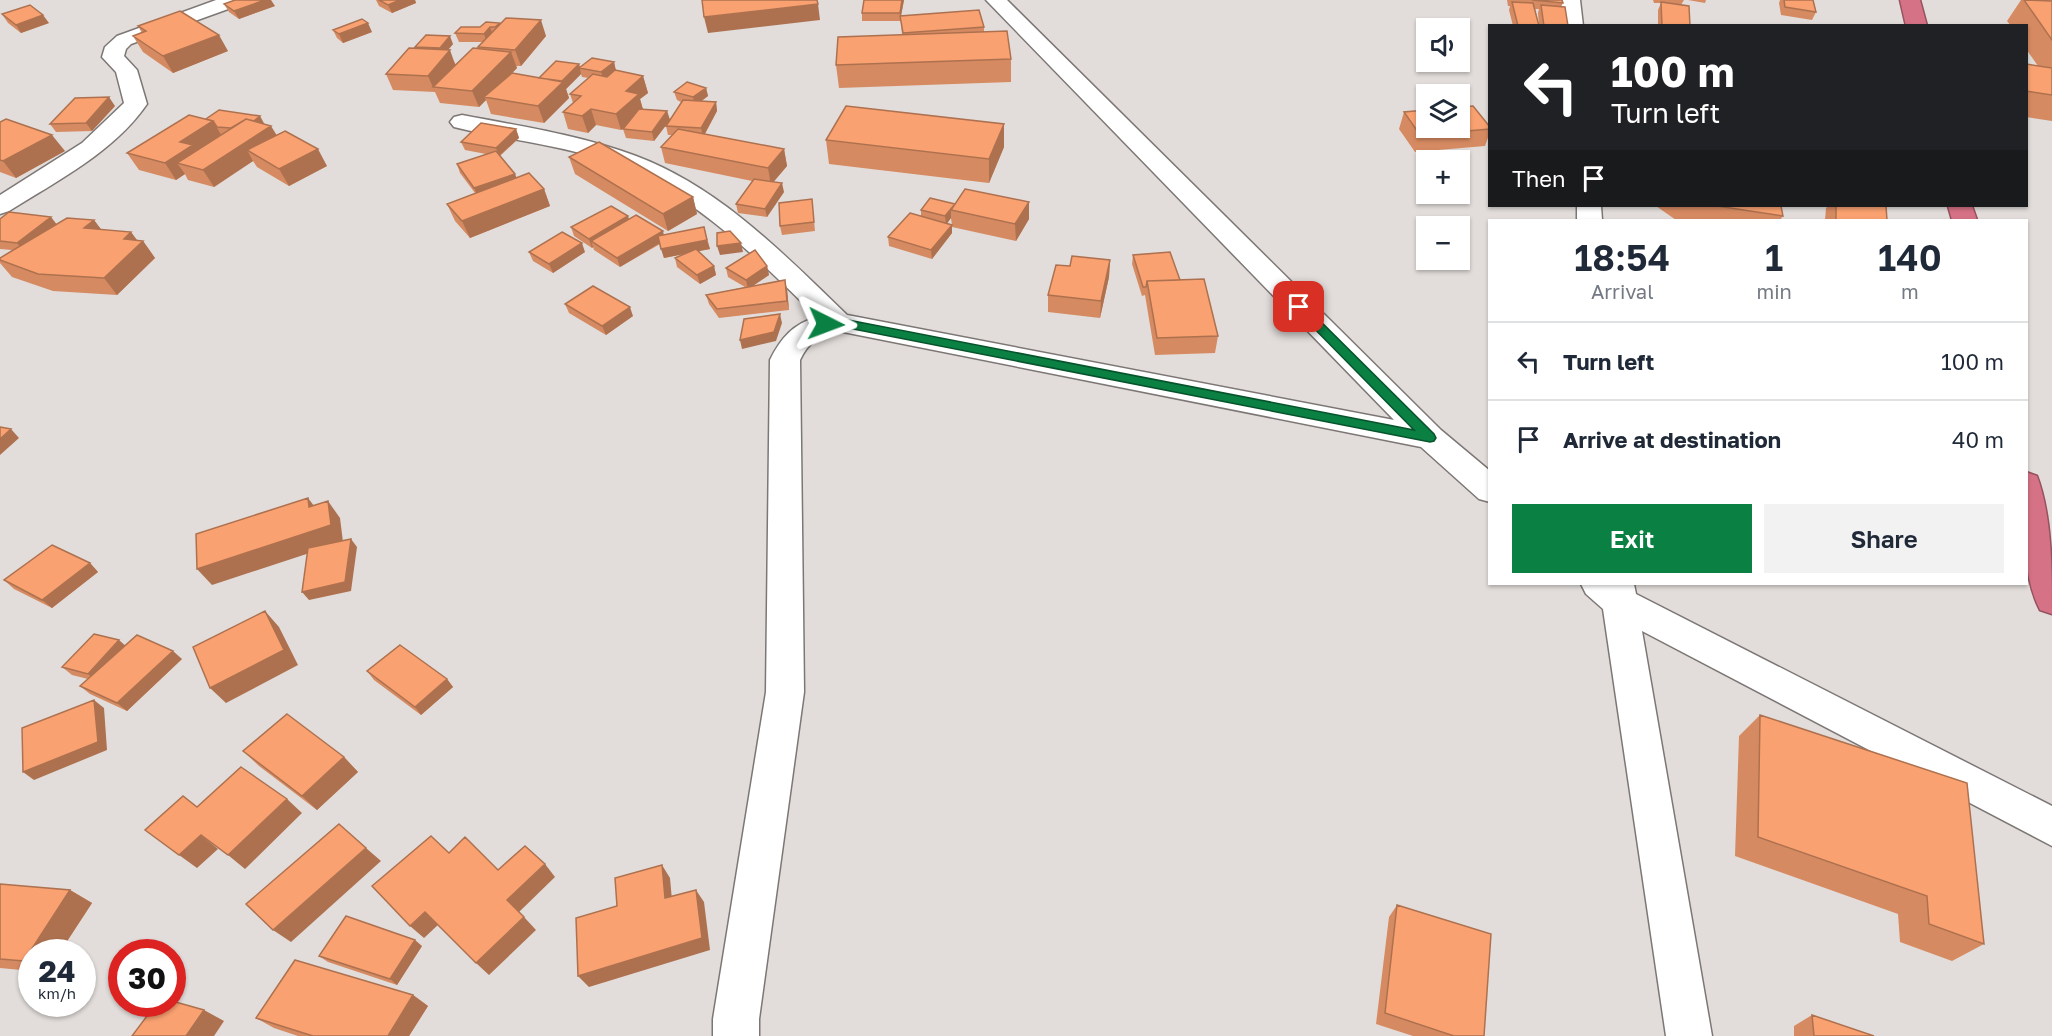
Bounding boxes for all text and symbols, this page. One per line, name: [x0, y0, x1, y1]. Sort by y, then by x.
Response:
map controls: [1416, 18, 1470, 270]
button: sound: [1416, 18, 1470, 72]
text: 100 m: [1611, 46, 1734, 96]
icon: left: [1512, 48, 1590, 126]
button: layers: [1416, 84, 1470, 138]
text: Turn left: [1611, 97, 1720, 129]
button: +: [1416, 150, 1470, 204]
icon: arrive: [1577, 162, 1610, 195]
text: Then: [1512, 165, 1565, 192]
button: −: [1416, 216, 1470, 270]
text: 18:54: [1574, 236, 1670, 279]
text: 1: [1765, 236, 1783, 279]
text: 140: [1878, 236, 1942, 279]
text: Arrival: [1591, 279, 1654, 303]
text: min: [1756, 279, 1792, 303]
text: m: [1901, 279, 1919, 303]
pin: [1273, 281, 1324, 332]
icon: arrive: [1282, 290, 1315, 323]
position arrow: [794, 292, 858, 356]
icon: left: [1512, 345, 1545, 378]
text: Turn left: [1563, 348, 1654, 375]
text: 100 m: [1941, 348, 2004, 375]
icon: arrive: [1512, 423, 1545, 456]
text: Arrive at destination: [1563, 426, 1781, 453]
text: 40 m: [1952, 426, 2004, 453]
button: Exit: [1512, 504, 1752, 573]
button: Share: [1764, 504, 2004, 573]
speed limit sign: 30: [108, 939, 186, 1017]
text: 24: [38, 953, 76, 989]
text: km/h: [38, 984, 76, 1002]

